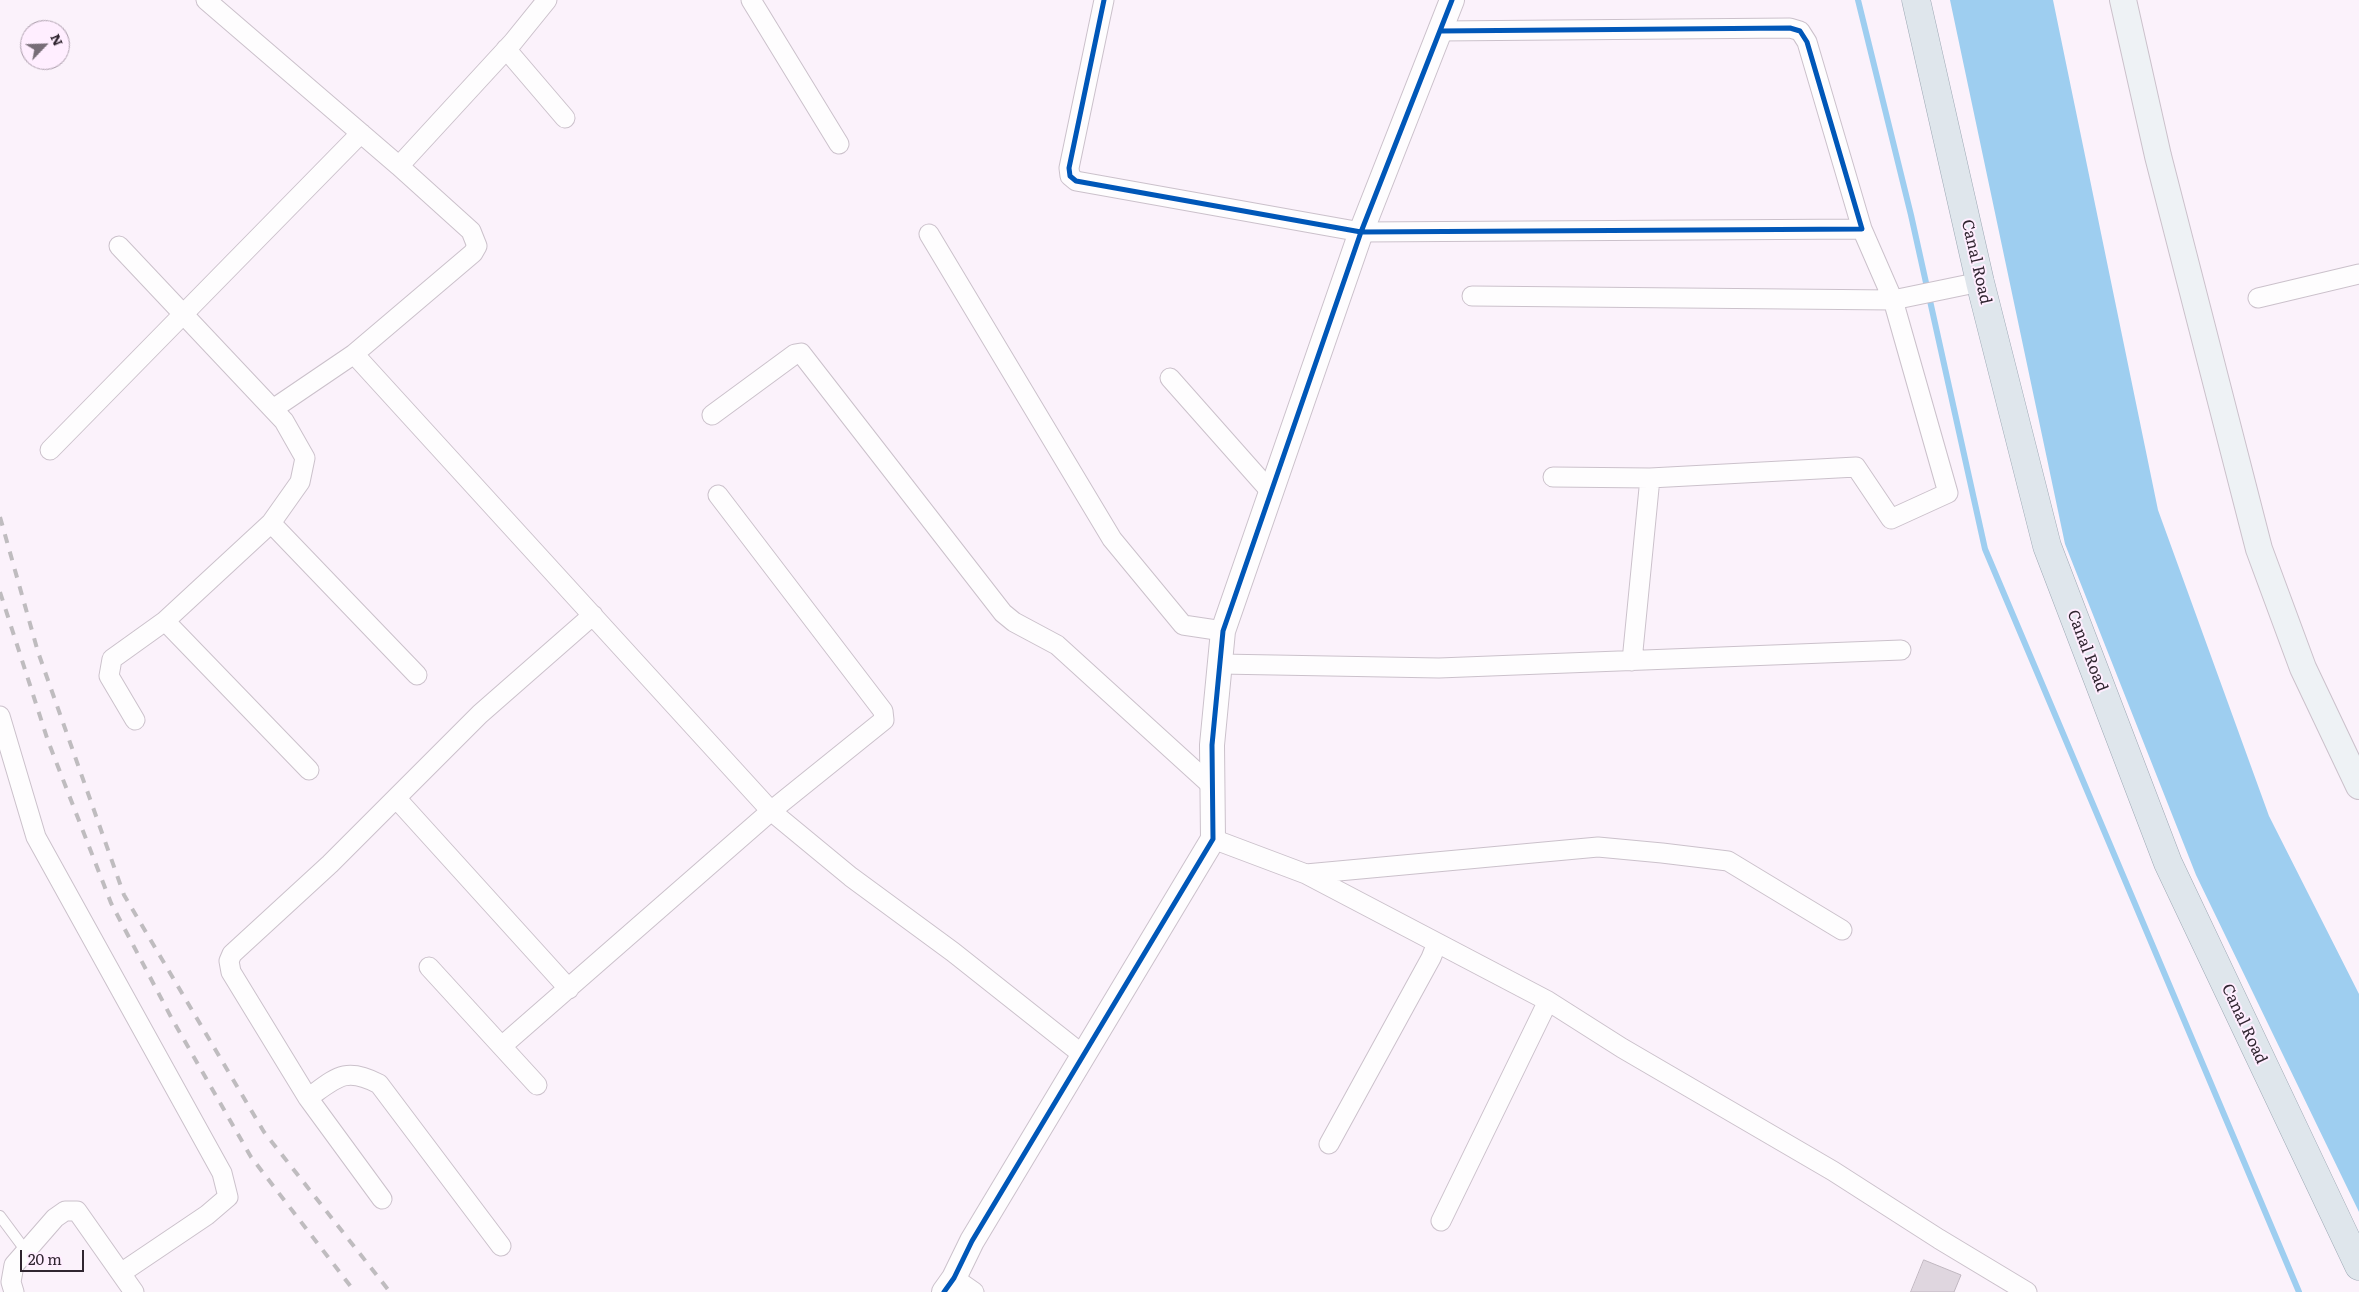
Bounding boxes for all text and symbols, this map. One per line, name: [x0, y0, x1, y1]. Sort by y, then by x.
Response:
north arrow: [20, 20, 70, 70]
text: N: [46, 30, 69, 49]
street label: Canal Road: [1957, 218, 1995, 306]
street label: Canal Road: [2063, 607, 2111, 695]
street label: Canal Road: [2217, 981, 2271, 1067]
scale bar: [22, 1240, 86, 1272]
text: 20 m: [28, 1247, 62, 1270]

